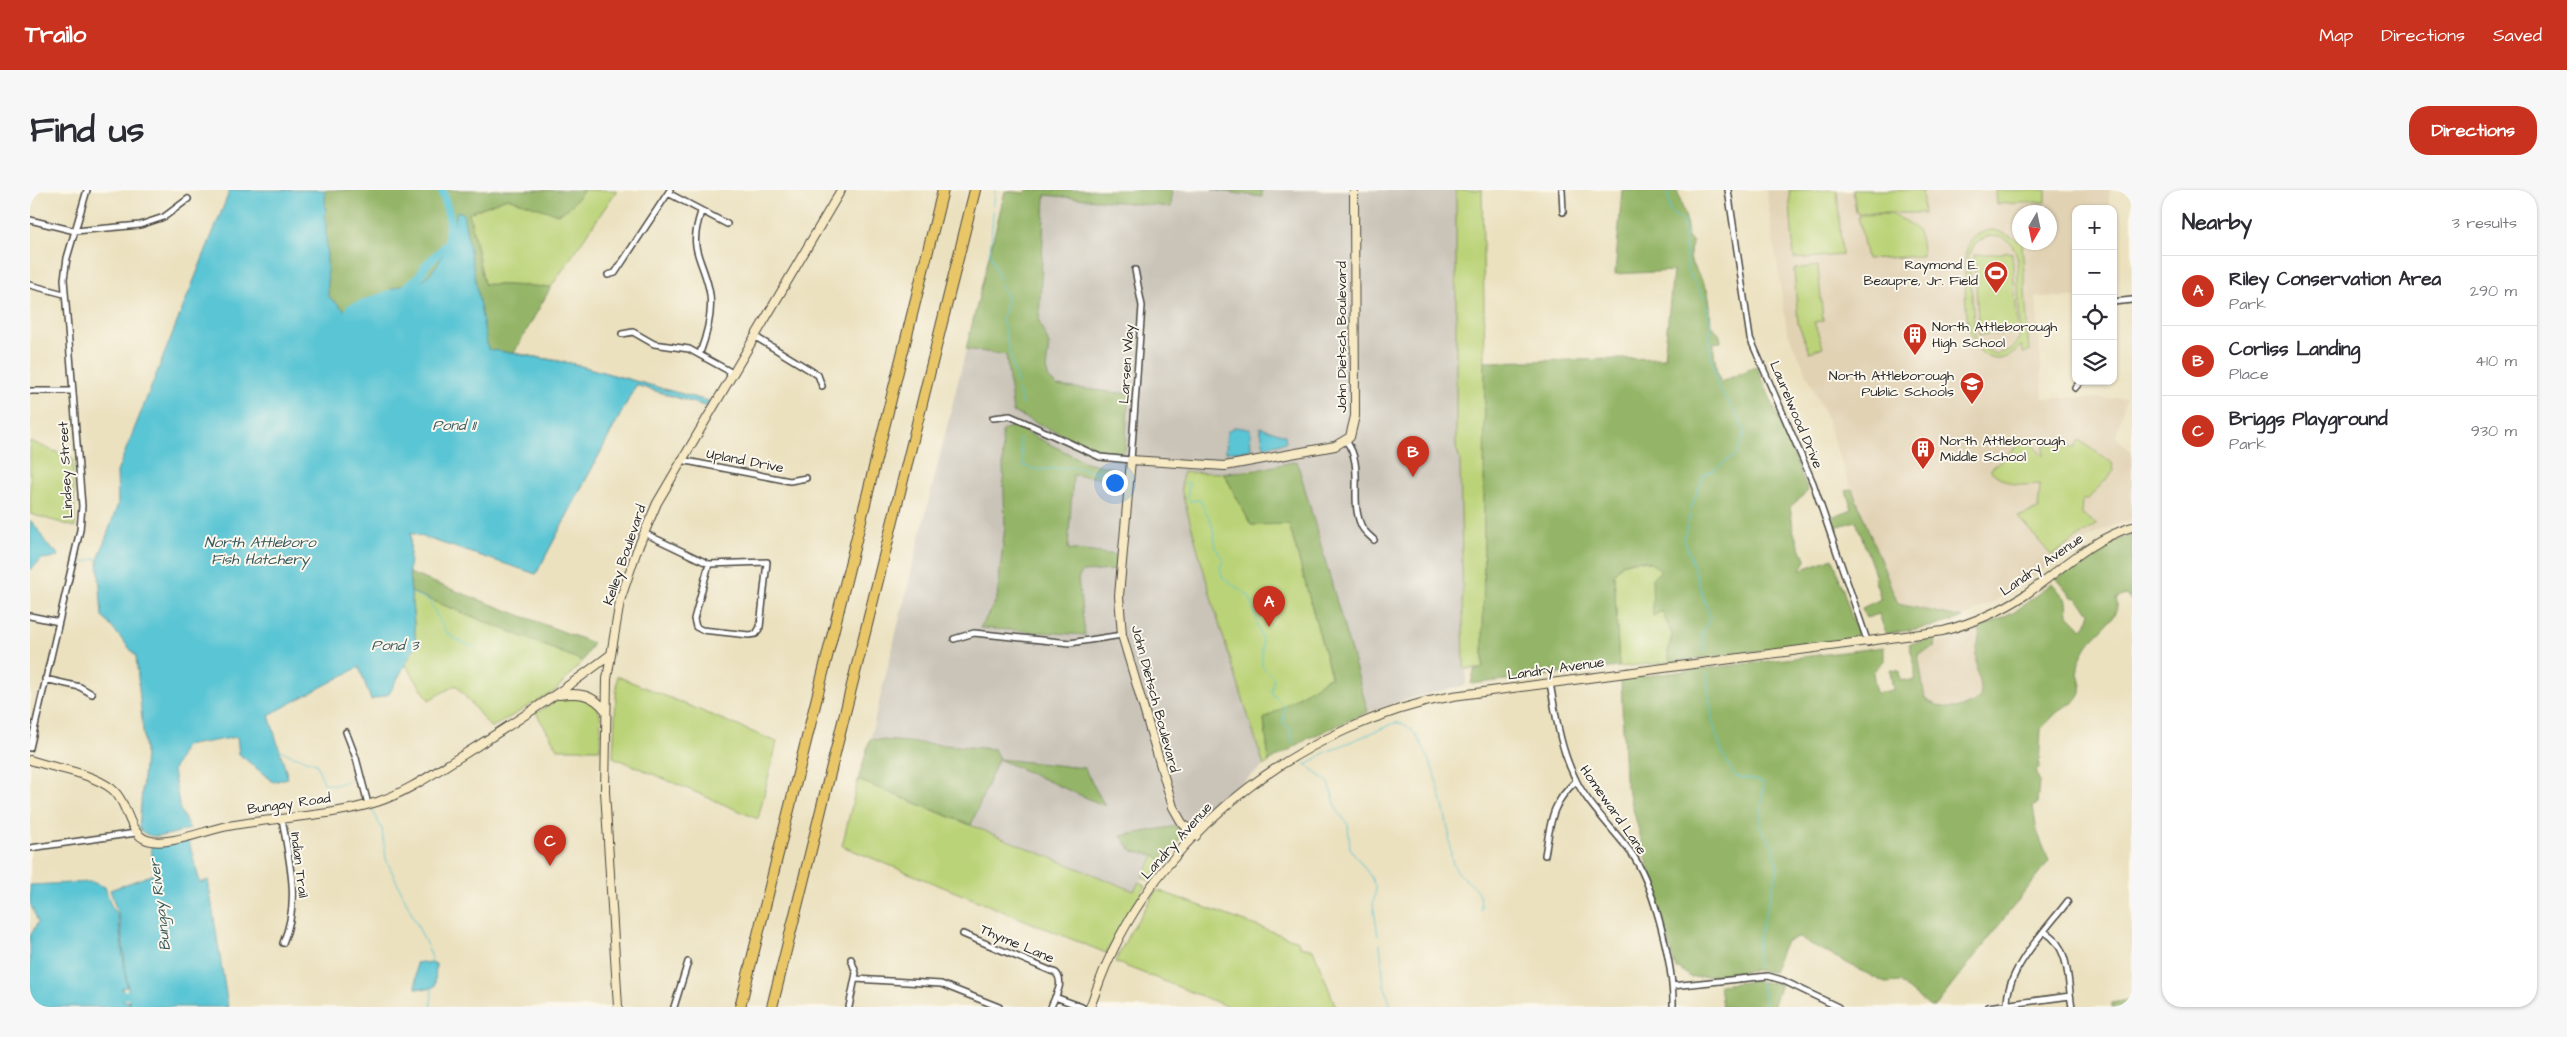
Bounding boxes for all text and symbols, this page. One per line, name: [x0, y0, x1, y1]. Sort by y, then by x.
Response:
text: Trailo: [25, 18, 86, 52]
text: Map: [2319, 23, 2353, 48]
text: Directions: [2381, 23, 2465, 48]
text: Saved: [2493, 23, 2542, 48]
text: Find us: [30, 106, 144, 155]
button: Directions: [2409, 106, 2537, 155]
north arrow: [2012, 205, 2057, 250]
map controls: [2072, 205, 2117, 385]
button: +: [2072, 205, 2117, 250]
text: Nearby: [2182, 208, 2252, 237]
text: 3 results: [2452, 212, 2517, 234]
button: −: [2072, 250, 2117, 295]
place label: Raymond E. Beaupre, Jr. Field: [1864, 255, 1978, 291]
sports icon: Raymond E. Beaupre, Jr. Field: [1983, 260, 2009, 294]
street label: John Dietsch Boulevard: [1332, 261, 1352, 413]
text: Riley Conservation Area: [2229, 266, 2441, 293]
text: A: [2193, 280, 2203, 302]
text: 290 m: [2470, 280, 2517, 302]
text: Park: [2229, 293, 2266, 315]
button: locate: [2072, 295, 2117, 340]
place label: North Attleborough High School: [1932, 317, 2057, 353]
building icon: North Attleborough High School: [1902, 322, 1928, 356]
street label: Larsen Way: [1114, 323, 1140, 404]
text: Corliss Landing: [2229, 336, 2360, 363]
button: layers: [2072, 340, 2117, 385]
text: B: [2192, 350, 2204, 372]
text: 410 m: [2475, 350, 2517, 372]
street label: Laurelwood Drive: [1764, 358, 1828, 472]
text: Place: [2229, 363, 2269, 385]
place label: North Attleborough Public Schools: [1829, 366, 1954, 402]
school or university icon: North Attleborough Public Schools: [1959, 371, 1985, 405]
text: Briggs Playground: [2229, 406, 2388, 433]
water label: Pond 11: [432, 415, 478, 436]
text: C: [2192, 420, 2204, 442]
text: 930 m: [2471, 420, 2517, 442]
street label: Lindsey Street: [53, 421, 79, 519]
place label: North Attleborough Middle School: [1940, 431, 2065, 467]
text: Park: [2229, 433, 2266, 455]
pin: B: [1397, 436, 1429, 477]
building icon: North Attleborough Middle School: [1910, 436, 1936, 470]
street label: Upland Drive: [705, 444, 786, 478]
your location: [1102, 470, 1128, 496]
street label: Kelley Boulevard: [598, 502, 652, 608]
street label: Landry Avenue: [1996, 529, 2088, 601]
water label: North Attleboro Fish Hatchery: [204, 532, 317, 571]
pin: A: [1253, 586, 1285, 627]
street label: John Dietsch Boulevard: [1126, 623, 1184, 775]
water label: Pond 3: [372, 635, 420, 656]
street label: Landry Avenue: [1506, 652, 1606, 686]
street label: Homeward Lane: [1575, 761, 1652, 859]
street label: Bungay Road: [246, 788, 332, 820]
street label: Landry Avenue: [1137, 798, 1217, 884]
pin: C: [534, 825, 566, 866]
street label: Indian Trail: [285, 831, 313, 899]
water label: Bungay River: [144, 856, 177, 952]
street label: Thyme Lane: [977, 919, 1058, 969]

